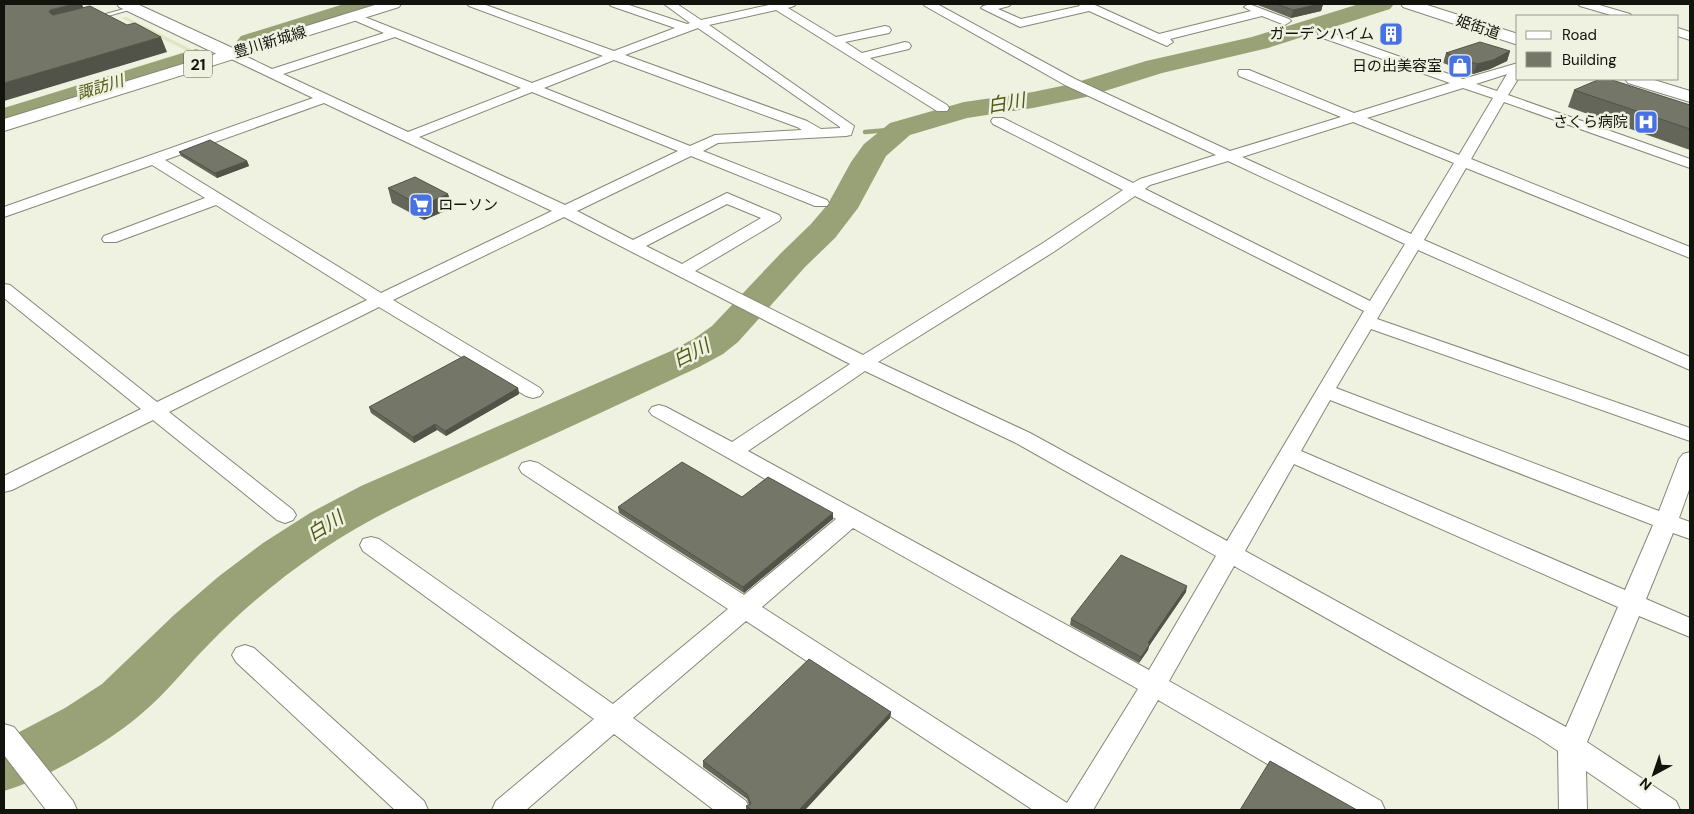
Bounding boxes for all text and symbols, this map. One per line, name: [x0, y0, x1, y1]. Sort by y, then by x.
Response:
street label: 姫街道: [1453, 10, 1503, 44]
legend: [1516, 15, 1679, 80]
street label: 豊川新城線: [231, 21, 309, 63]
building icon: ガーデンハイム: [1378, 21, 1404, 47]
place label: ガーデンハイム: [1270, 24, 1374, 44]
text: Road: [1562, 25, 1597, 45]
text: Building: [1562, 50, 1617, 70]
road number: 21: [184, 51, 212, 78]
shop icon: 日の出美容室: [1447, 53, 1473, 79]
place label: 日の出美容室: [1352, 56, 1442, 76]
water label: 諏訪川: [74, 69, 128, 104]
water label: 白川: [985, 87, 1029, 119]
hospital icon: さくら病院: [1633, 109, 1659, 135]
place label: さくら病院: [1553, 112, 1628, 132]
supermarket icon: ローソン: [408, 192, 434, 218]
place label: ローソン: [438, 195, 498, 215]
water label: 白川: [668, 332, 715, 373]
water label: 白川: [302, 504, 349, 547]
north arrow: [1629, 749, 1679, 799]
text: N: [1636, 774, 1655, 794]

